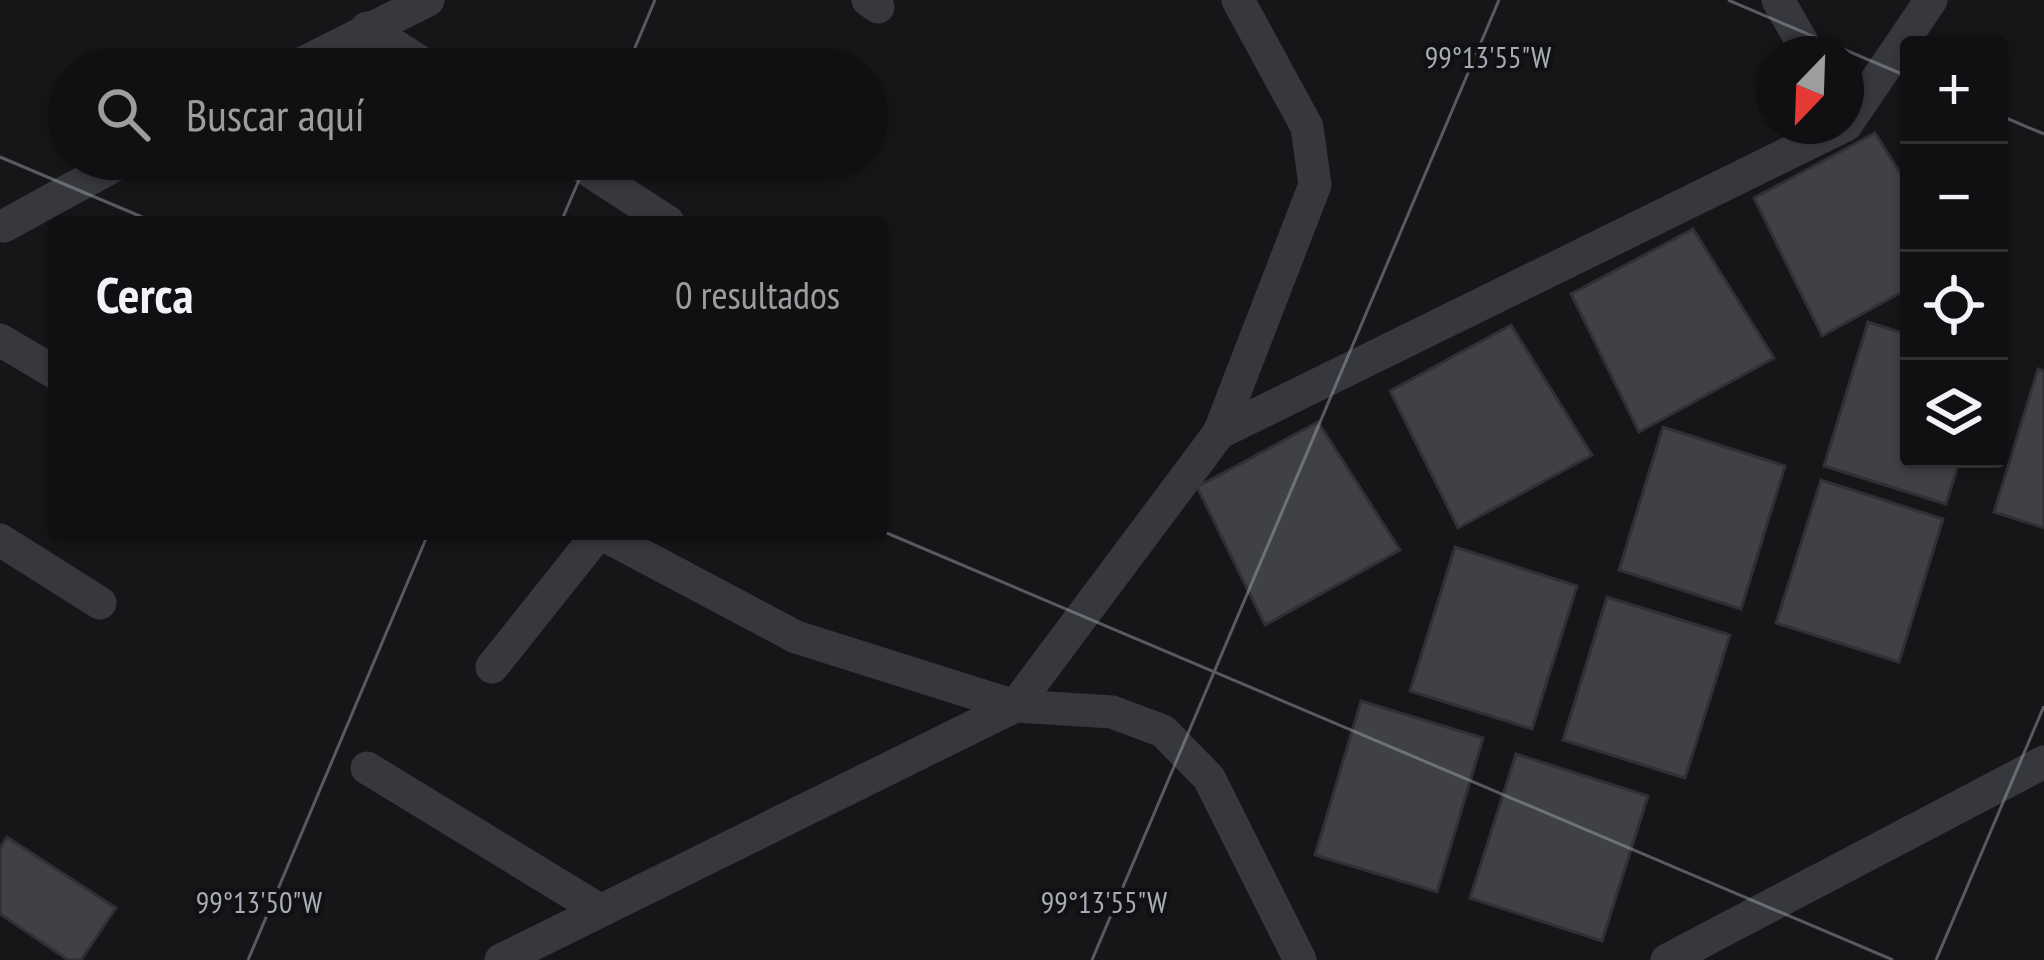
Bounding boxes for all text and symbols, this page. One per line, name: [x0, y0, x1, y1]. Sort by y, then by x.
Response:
north arrow: [1756, 36, 1864, 144]
map controls: [1900, 36, 2008, 468]
button: +: [1900, 36, 2008, 144]
text: 99°13'55"W: [1425, 37, 1551, 76]
search box: [48, 48, 888, 180]
icon: search: [90, 81, 156, 147]
text: Buscar aquí: [186, 85, 365, 143]
button: −: [1900, 144, 2008, 252]
button: locate: [1900, 252, 2008, 360]
text: Cerca: [96, 261, 194, 327]
text: 0 resultados: [675, 269, 840, 320]
button: layers: [1900, 360, 2008, 468]
text: 99°13'50"W: [196, 882, 322, 921]
text: 99°13'55"W: [1041, 882, 1167, 921]

